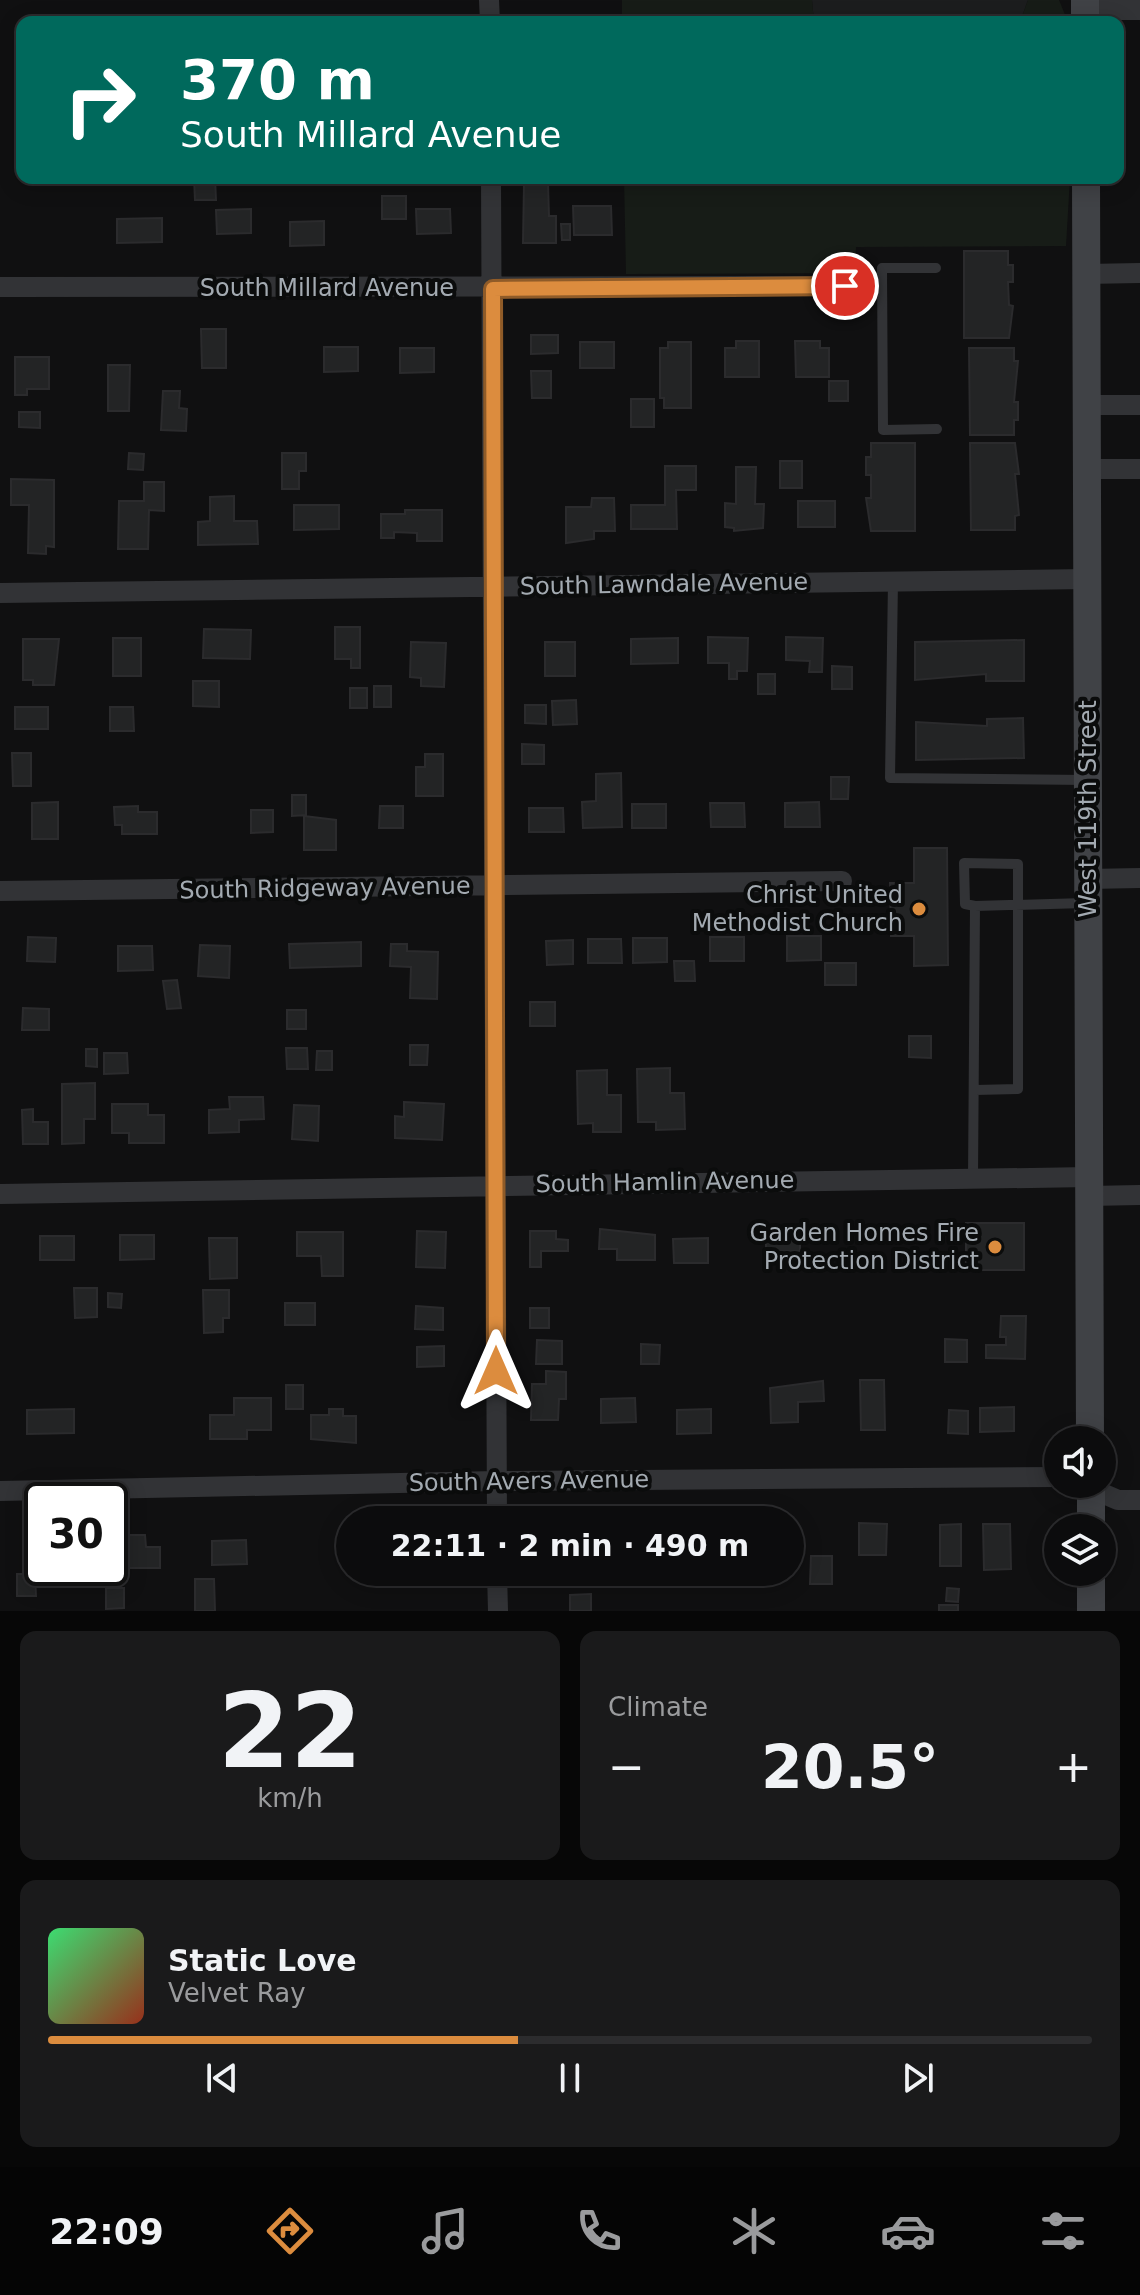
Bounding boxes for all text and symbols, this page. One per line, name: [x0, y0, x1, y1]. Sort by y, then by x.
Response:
text: 370 m: [180, 47, 375, 112]
icon: right: [48, 48, 152, 152]
text: South Millard Avenue: [180, 114, 561, 155]
pin: [811, 252, 879, 320]
icon: arrive: [823, 264, 867, 308]
street label: South Millard Avenue: [200, 274, 454, 302]
street label: South Lawndale Avenue: [520, 567, 808, 601]
street label: West 119th Street: [1074, 700, 1102, 918]
street label: South Ridgeway Avenue: [179, 871, 471, 905]
place label: Christ United Methodist Church: [692, 881, 903, 937]
marker: Christ United Methodist Church: [910, 900, 928, 918]
street label: South Hamlin Avenue: [535, 1166, 795, 1198]
place label: Garden Homes Fire Protection District: [750, 1219, 979, 1275]
marker: Garden Homes Fire Protection District: [986, 1238, 1004, 1256]
position arrow: [454, 1329, 538, 1413]
map controls: [1044, 1426, 1116, 1586]
button: sound: [1044, 1426, 1116, 1498]
street label: South Avers Avenue: [409, 1465, 649, 1497]
speed limit sign: 30: [24, 1482, 128, 1586]
button: layers: [1044, 1514, 1116, 1586]
text: 22:11 · 2 min · 490 m: [391, 1528, 749, 1563]
text: 22: [218, 1670, 362, 1792]
text: Climate: [608, 1692, 708, 1722]
text: 20.5°: [761, 1732, 939, 1802]
text: −: [608, 1741, 645, 1792]
text: +: [1055, 1741, 1092, 1792]
text: km/h: [257, 1783, 323, 1813]
text: Static Love: [168, 1943, 357, 1978]
text: Velvet Ray: [168, 1978, 306, 2008]
icon: previous: [200, 2056, 244, 2100]
icon: pause: [548, 2056, 592, 2100]
icon: next: [896, 2056, 940, 2100]
icon: directions: [262, 2203, 318, 2259]
icon: music: [417, 2203, 473, 2259]
icon: phone: [571, 2203, 627, 2259]
icon: climate: [726, 2203, 782, 2259]
icon: car: [880, 2203, 936, 2259]
icon: filters: [1035, 2203, 1091, 2259]
text: 22:09: [49, 2211, 164, 2252]

